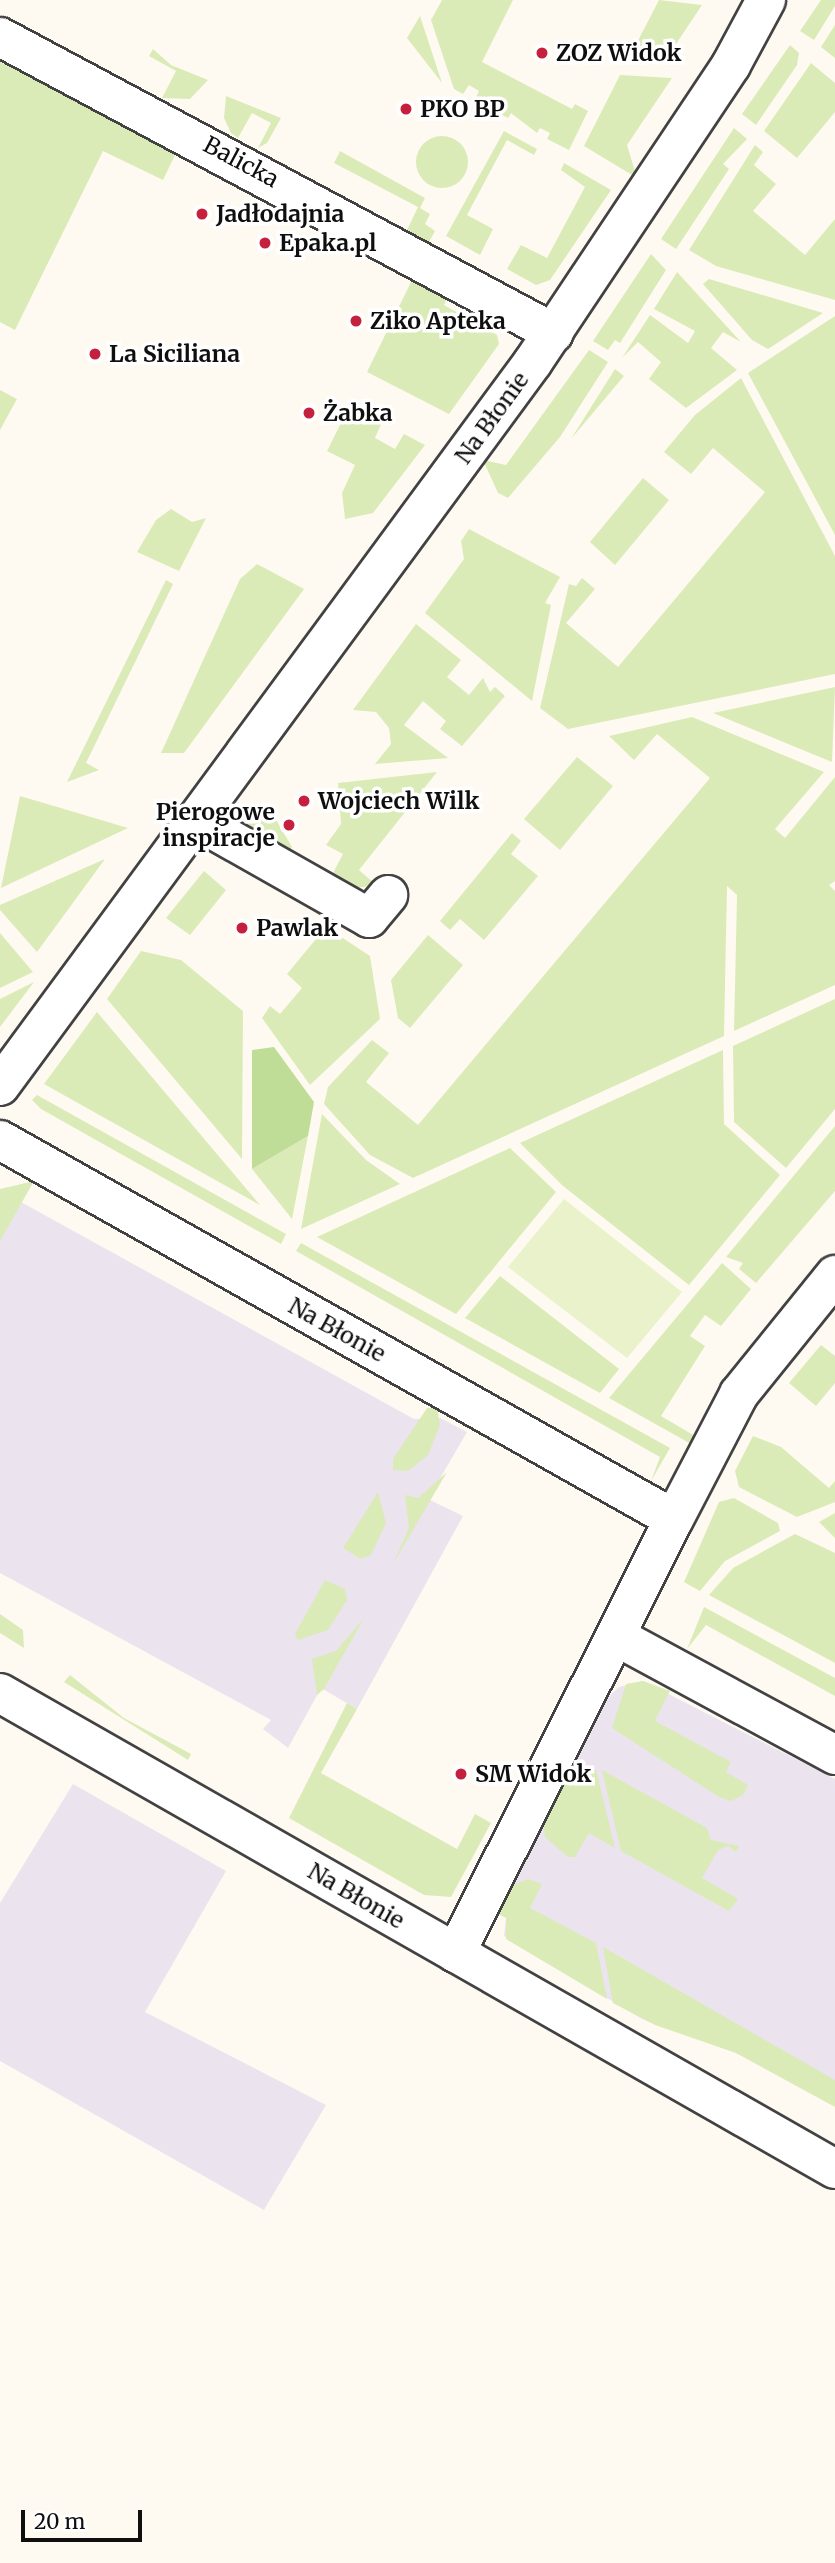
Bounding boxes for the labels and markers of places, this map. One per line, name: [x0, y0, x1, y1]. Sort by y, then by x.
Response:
place label: ZOZ Widok: [556, 39, 681, 67]
marker: ZOZ Widok: [534, 45, 550, 61]
place label: PKO BP: [420, 95, 505, 123]
marker: PKO BP: [398, 101, 414, 117]
place label: Jadłodajnia: [216, 200, 344, 228]
marker: Jadłodajnia: [194, 206, 210, 222]
place label: Epaka.pl: [279, 229, 376, 257]
marker: Epaka.pl: [257, 235, 273, 251]
place label: Ziko Apteka: [370, 307, 506, 335]
marker: Ziko Apteka: [348, 313, 364, 329]
place label: La Siciliana: [109, 340, 240, 368]
marker: La Siciliana: [87, 346, 103, 362]
place label: Żabka: [323, 399, 393, 427]
marker: Żabka: [301, 405, 317, 421]
place label: Wojciech Wilk: [318, 787, 479, 815]
marker: Wojciech Wilk: [296, 793, 312, 809]
place label: Pierogowe inspiracje: [156, 798, 275, 852]
marker: Pierogowe inspiracje: [281, 817, 297, 833]
place label: Pawlak: [256, 914, 338, 942]
marker: Pawlak: [234, 920, 250, 936]
place label: SM Widok: [475, 1760, 591, 1788]
marker: SM Widok: [453, 1766, 469, 1782]

